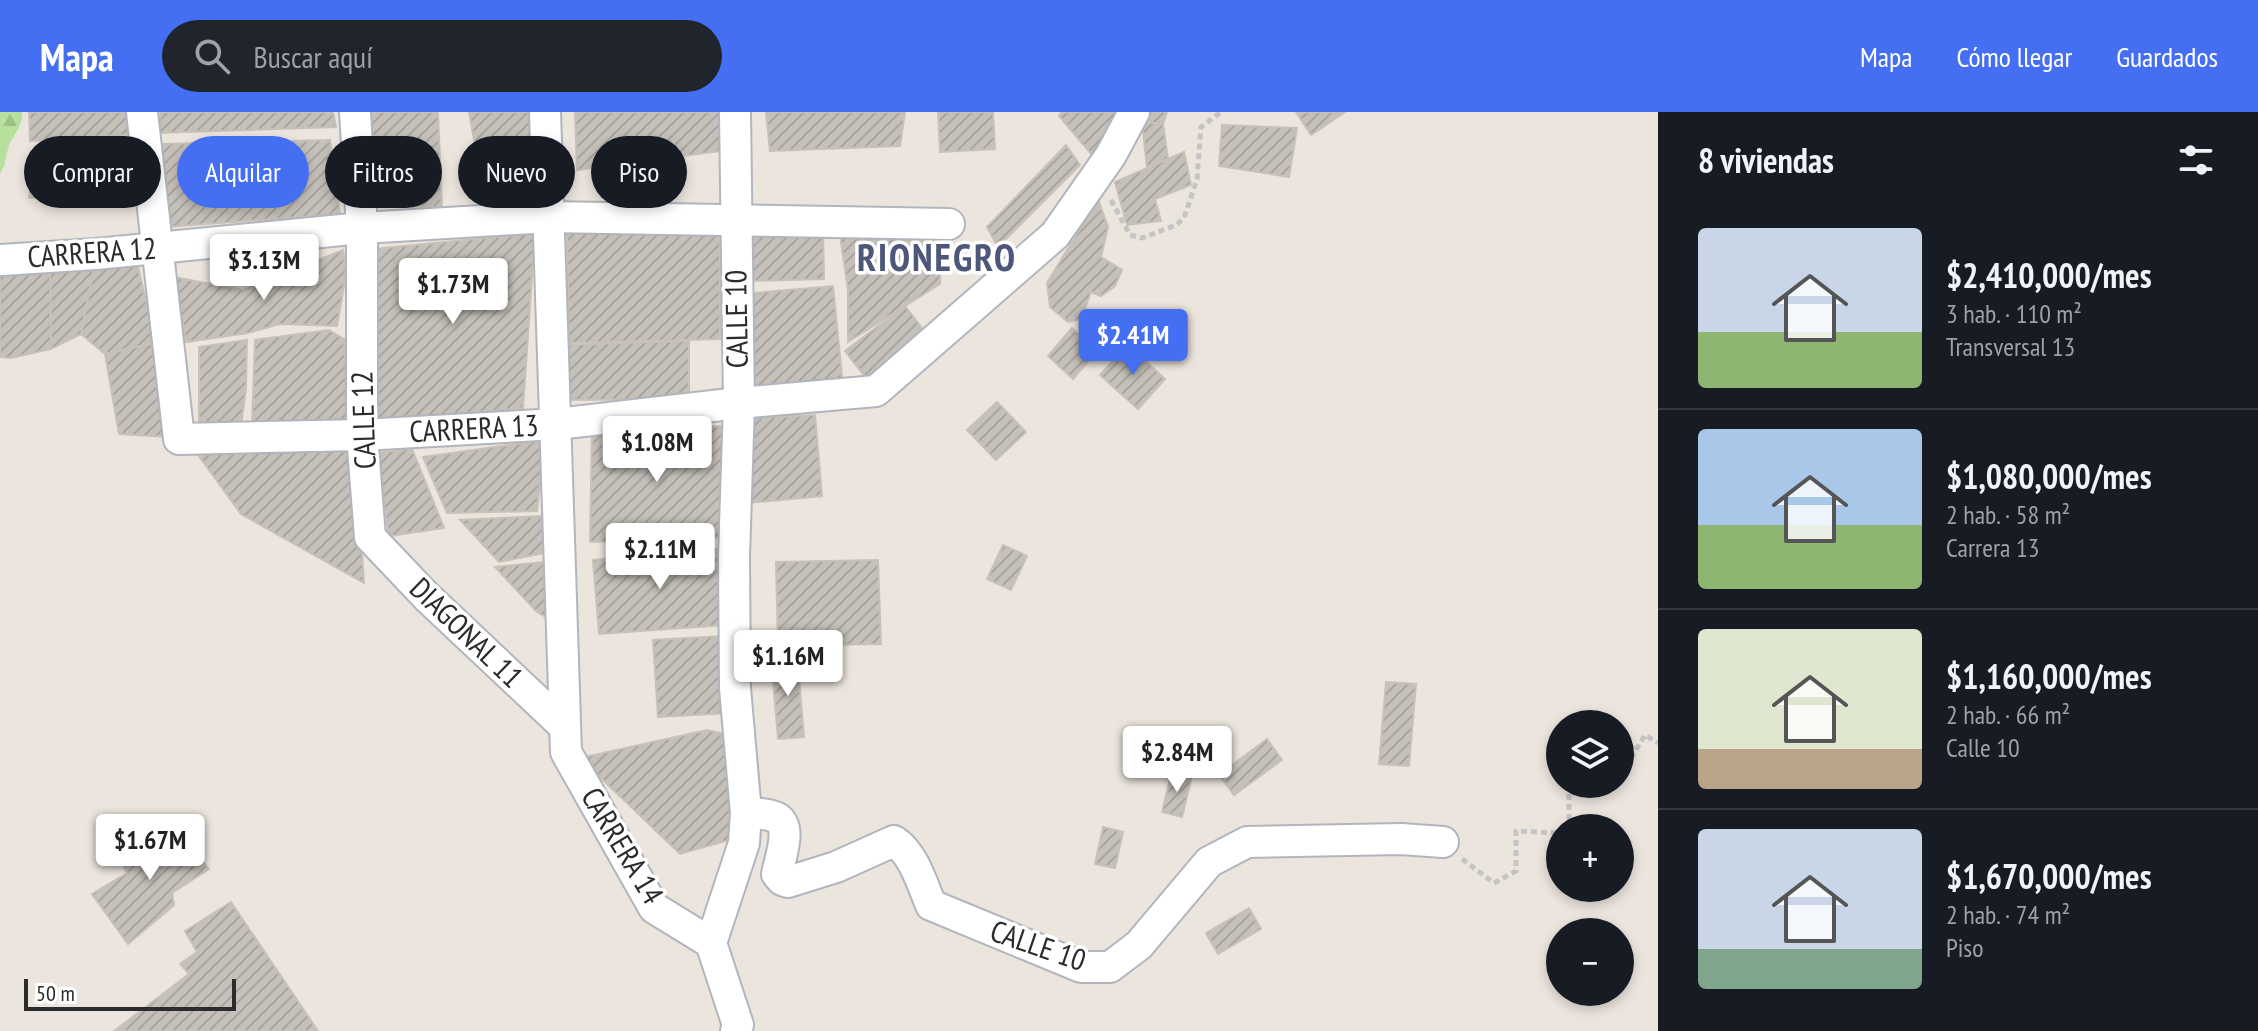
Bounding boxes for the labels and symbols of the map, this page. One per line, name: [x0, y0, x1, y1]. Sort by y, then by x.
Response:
street label: CARRERA 12: [26, 228, 158, 275]
district label: RIONEGRO: [857, 232, 1017, 281]
pin: $3.13M: [199, 234, 329, 302]
pin: $1.73M: [388, 258, 518, 326]
street label: CALLE 10: [715, 270, 756, 369]
pin: $2.41M: [1068, 309, 1198, 377]
street label: CALLE 12: [341, 370, 384, 470]
street label: CARRERA 13: [408, 405, 539, 450]
pin: $1.08M: [592, 416, 722, 484]
pin: $2.11M: [595, 523, 725, 591]
street label: DIAGONAL 11: [402, 568, 532, 695]
pin: $1.16M: [723, 630, 853, 698]
pin: $2.84M: [1112, 726, 1242, 794]
street label: CARRERA 14: [573, 780, 673, 911]
pin: $1.67M: [85, 814, 215, 882]
street label: CALLE 10: [986, 910, 1091, 979]
scale bar: [24, 975, 236, 1011]

